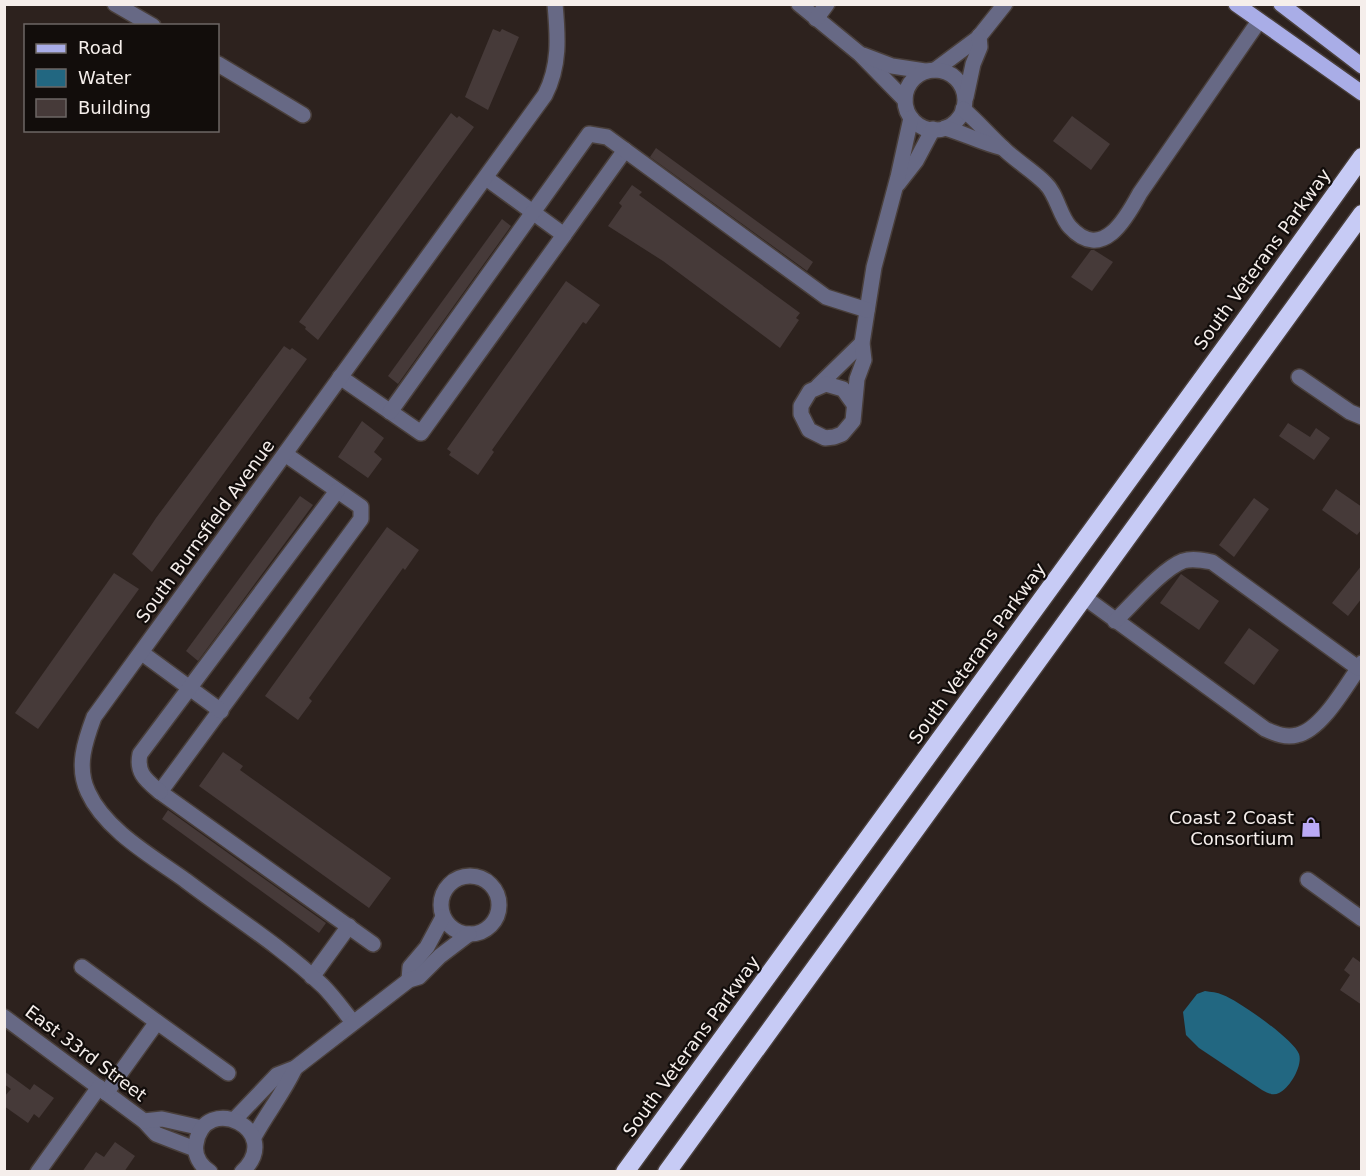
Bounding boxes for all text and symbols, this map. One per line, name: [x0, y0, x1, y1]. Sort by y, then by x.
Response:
legend: [24, 24, 219, 132]
text: Road: [78, 37, 123, 58]
text: Water: [78, 67, 132, 88]
text: Building: [78, 97, 151, 118]
street label: South Veterans Parkway: [1189, 164, 1335, 354]
street label: South Burnsfield Avenue: [132, 435, 278, 627]
street label: South Veterans Parkway: [904, 558, 1050, 748]
place label: Coast 2 Coast Consortium: [1169, 807, 1294, 849]
shop icon: Coast 2 Coast Consortium: [1299, 815, 1323, 839]
street label: South Veterans Parkway: [618, 951, 764, 1141]
street label: East 33rd Street: [21, 1001, 151, 1105]

